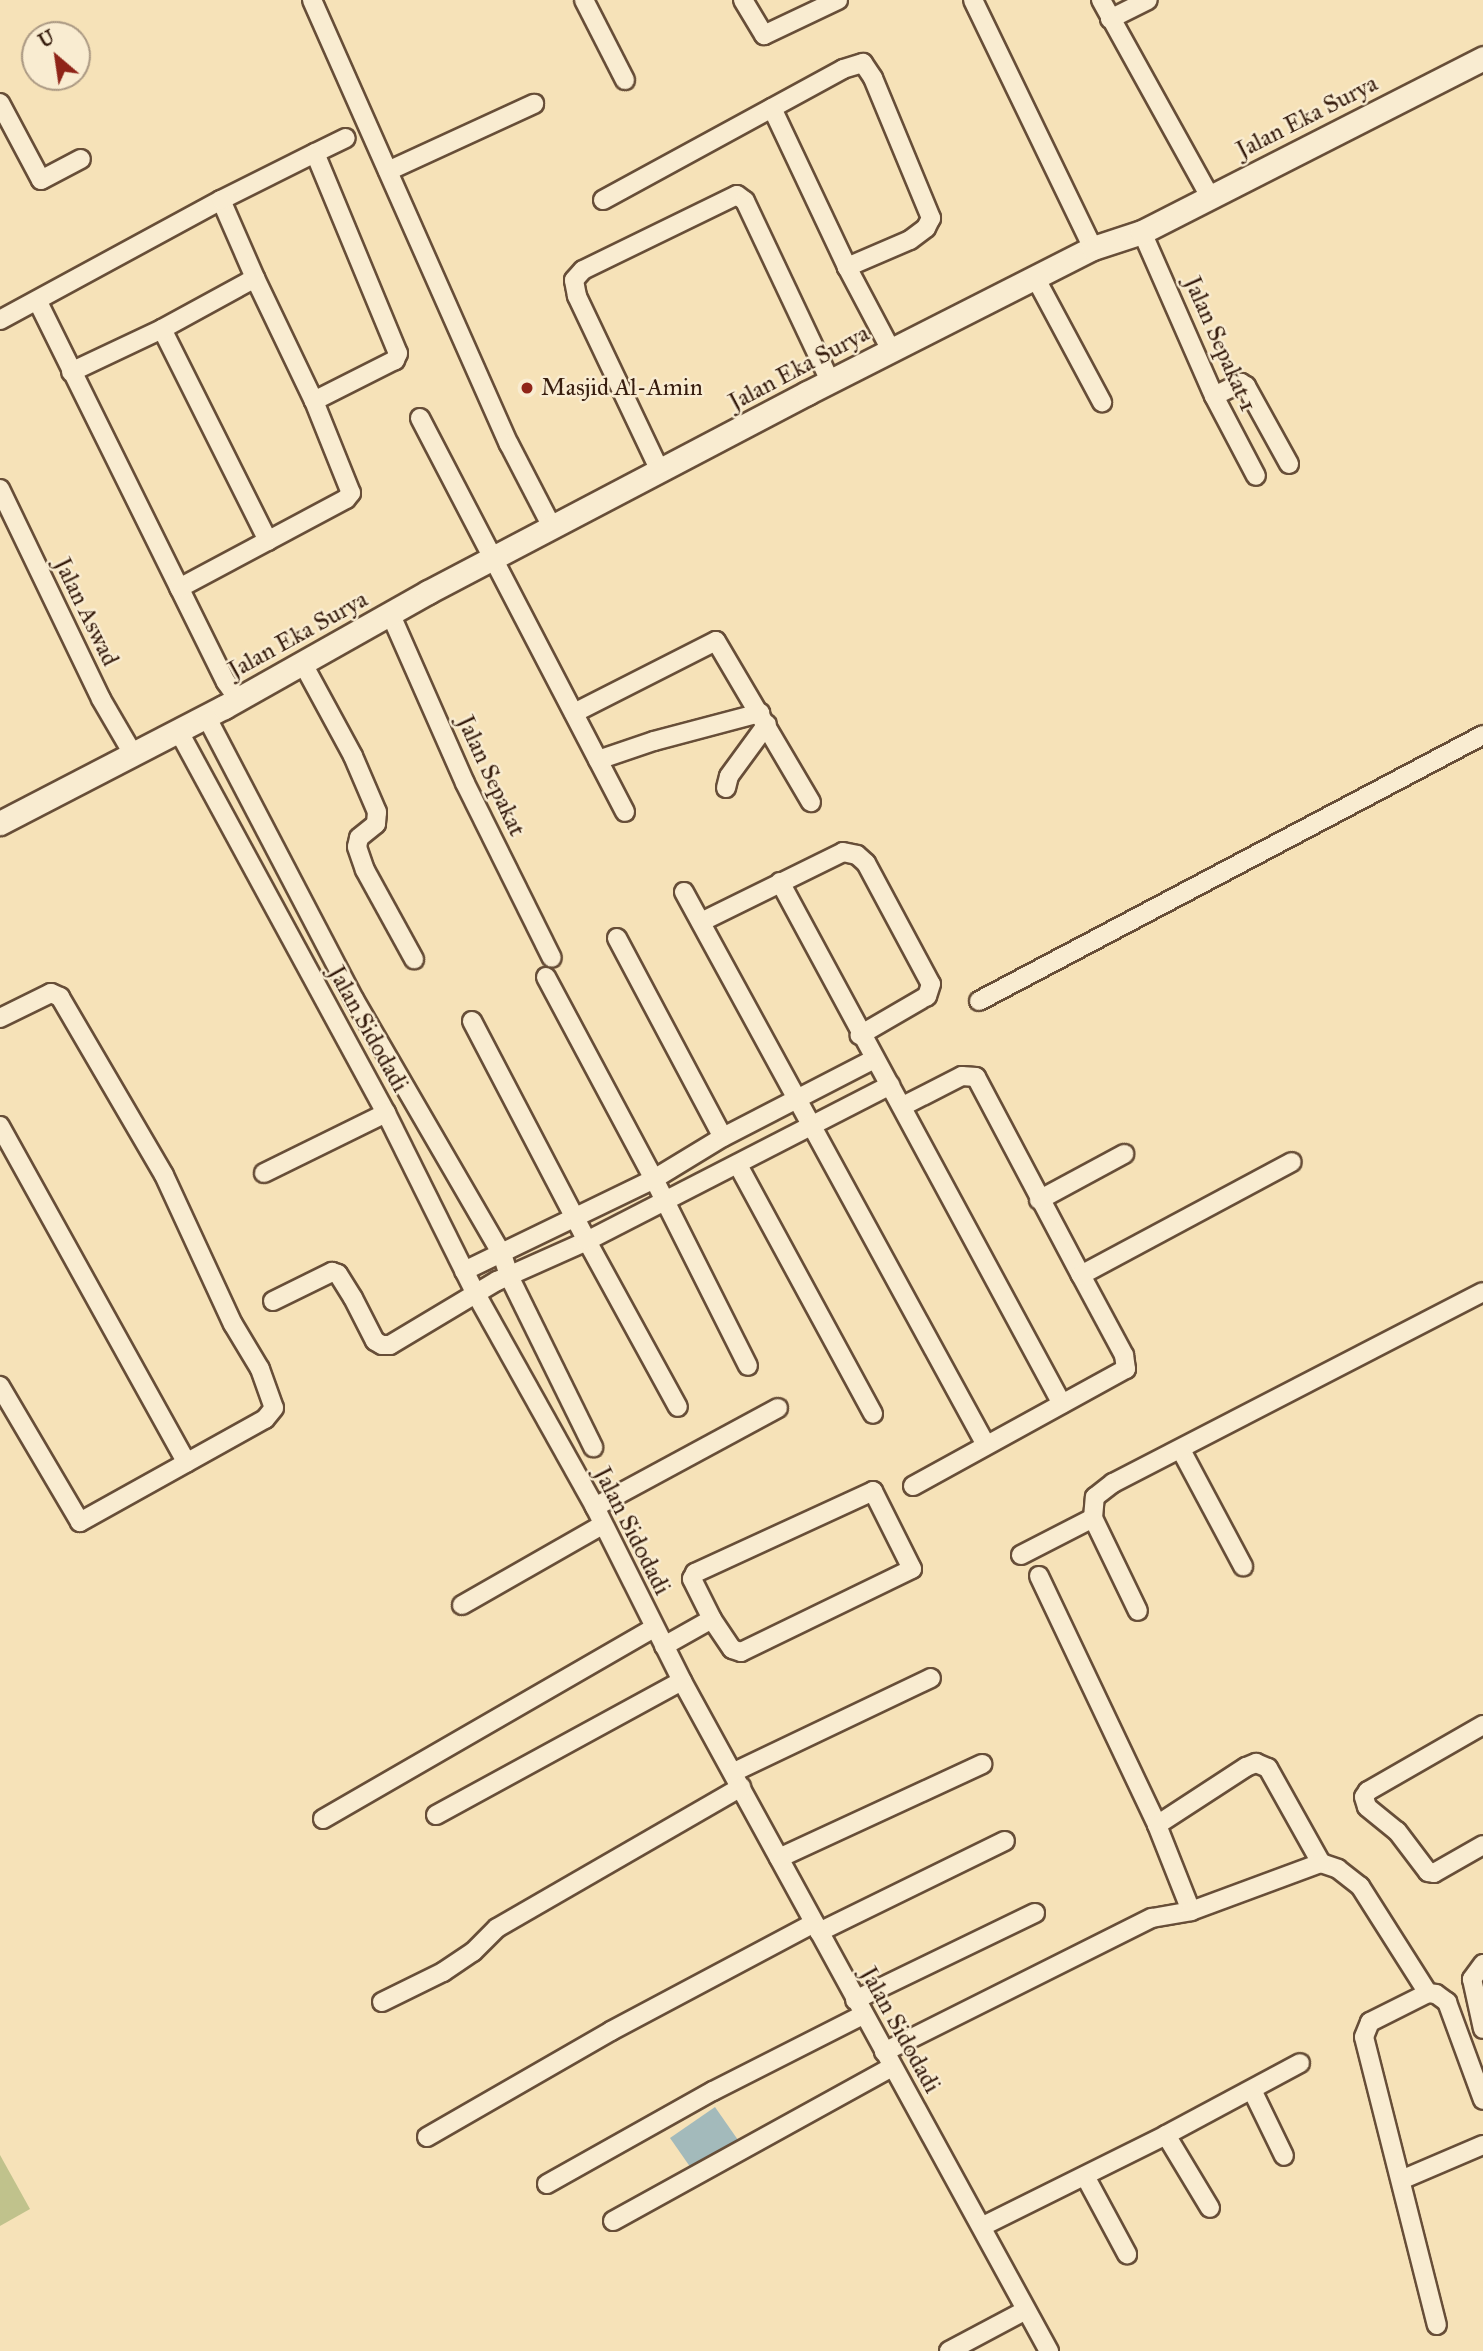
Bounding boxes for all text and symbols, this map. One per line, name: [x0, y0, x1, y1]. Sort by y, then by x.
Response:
north arrow: [21, 21, 91, 91]
text: U: [34, 25, 59, 53]
street label: Jalan Eka Surya: [1232, 69, 1382, 165]
street label: Jalan Sepakat 1: [1177, 272, 1263, 416]
street label: Jalan Eka Surya: [724, 319, 874, 417]
place label: Masjid Al-Amin: [541, 374, 703, 402]
marker: Masjid Al-Amin: [519, 380, 535, 396]
street label: Jalan Aswad: [47, 553, 125, 671]
street label: Jalan Eka Surya: [223, 585, 373, 685]
street label: Jalan Sepakat: [451, 711, 531, 841]
street label: Jalan Sidodadi: [322, 961, 414, 1097]
street label: Jalan Sidodadi: [588, 1462, 676, 1600]
street label: Jalan Sidodadi: [854, 1962, 946, 2098]

